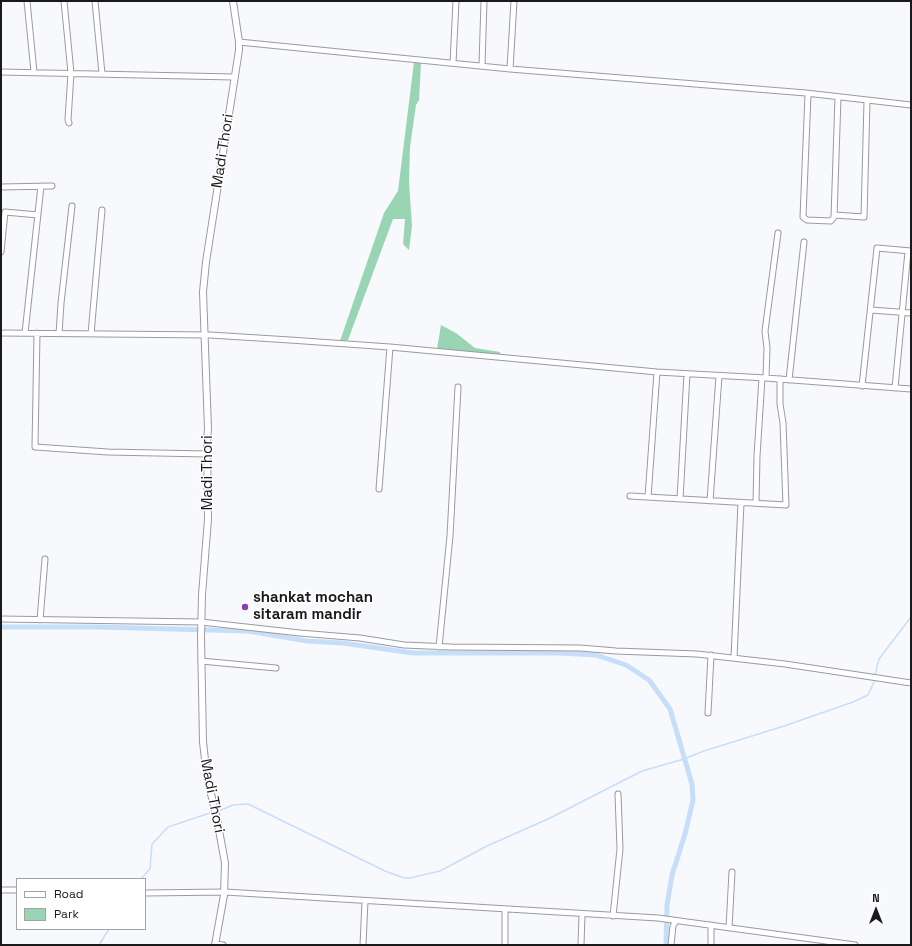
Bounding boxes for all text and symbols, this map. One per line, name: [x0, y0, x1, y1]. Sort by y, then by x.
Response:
street label: Madi Thori: [208, 112, 238, 190]
street label: Madi Thori: [199, 435, 217, 511]
place label: shankat mochan sitaram mandir: [253, 589, 373, 624]
marker: shankat mochan sitaram mandir: [240, 602, 250, 612]
street label: Madi Thori: [196, 757, 228, 835]
legend: [16, 878, 146, 930]
text: Road: [54, 886, 83, 902]
north arrow: [856, 890, 896, 930]
text: N: [872, 891, 880, 905]
text: Park: [54, 906, 79, 922]

